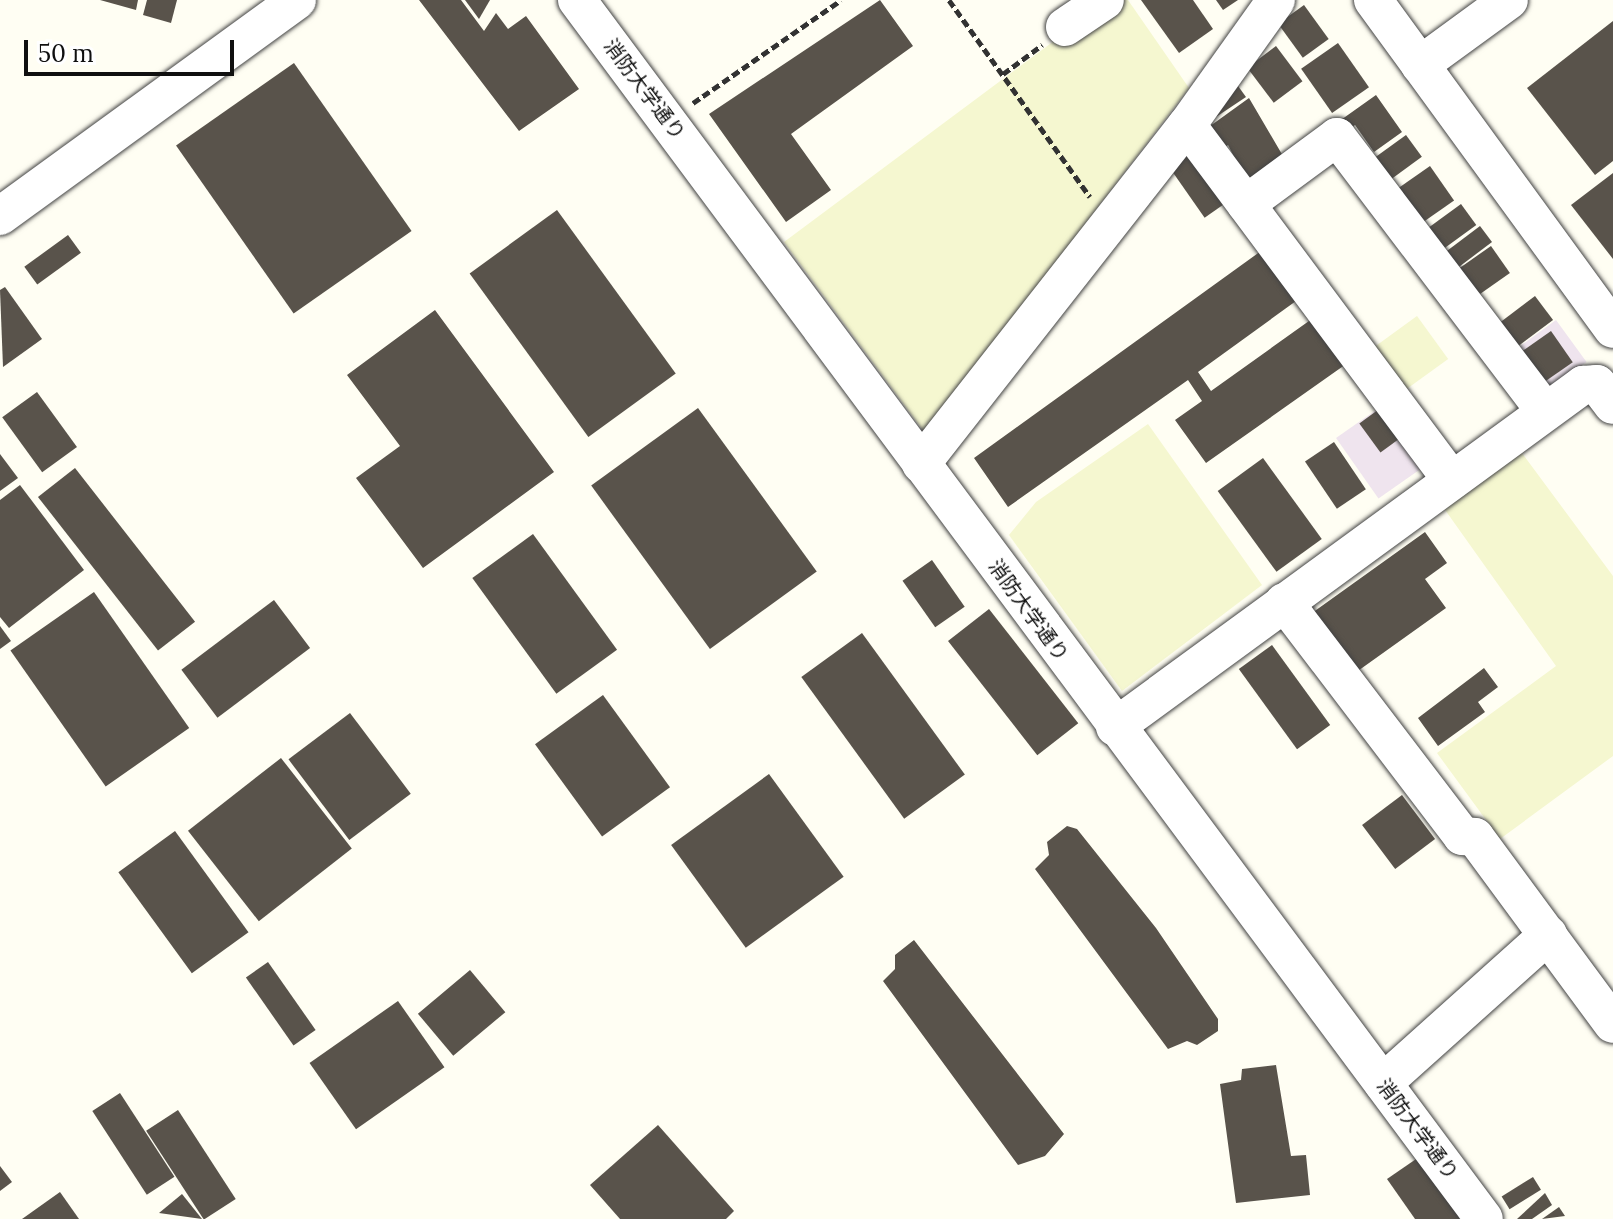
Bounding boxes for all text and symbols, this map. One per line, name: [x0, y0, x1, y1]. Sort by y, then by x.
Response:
scale bar: [28, 24, 238, 74]
street label: 消防大学通り: [599, 34, 691, 144]
text: 50 m: [38, 38, 94, 69]
street label: 消防大学通り: [984, 554, 1074, 666]
street label: 消防大学通り: [1372, 1074, 1464, 1184]

